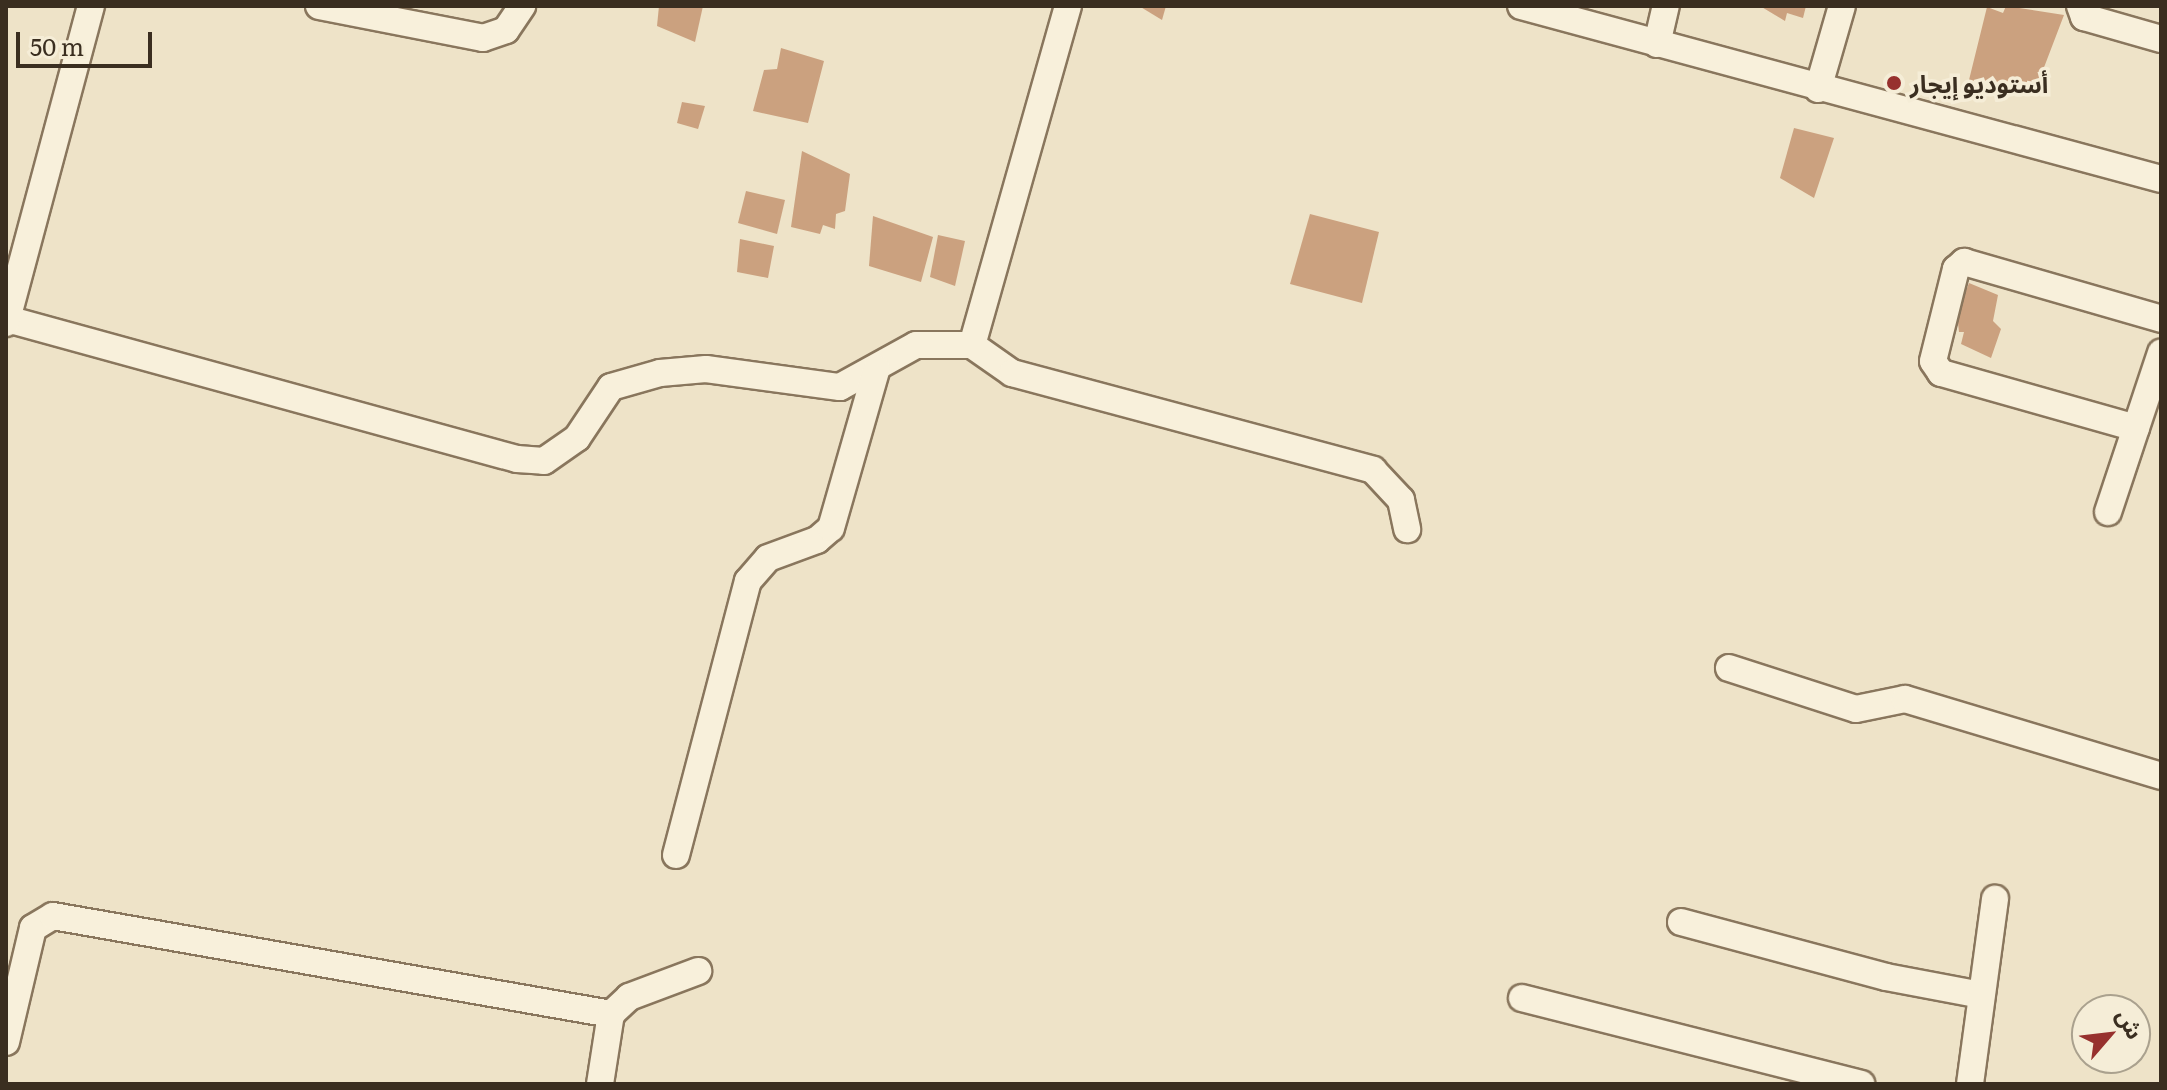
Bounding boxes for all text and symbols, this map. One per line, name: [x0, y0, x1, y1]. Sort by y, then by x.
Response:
scale bar: [20, 16, 156, 66]
text: 50 m: [30, 28, 84, 63]
place label: أستوديو إيجار: [1910, 69, 2048, 97]
marker: أستوديو إيجار: [1885, 74, 1903, 92]
north arrow: [2071, 994, 2151, 1074]
text: ش: [2109, 1002, 2153, 1044]

